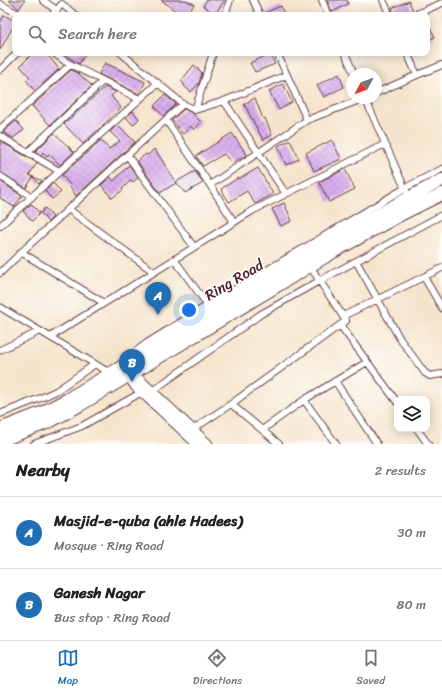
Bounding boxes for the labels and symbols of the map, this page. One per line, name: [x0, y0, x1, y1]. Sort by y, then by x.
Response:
north arrow: [346, 68, 382, 104]
street label: Ring Road: [199, 252, 269, 308]
pin: A: [145, 282, 171, 315]
your location: [179, 300, 199, 320]
pin: B: [119, 349, 145, 382]

